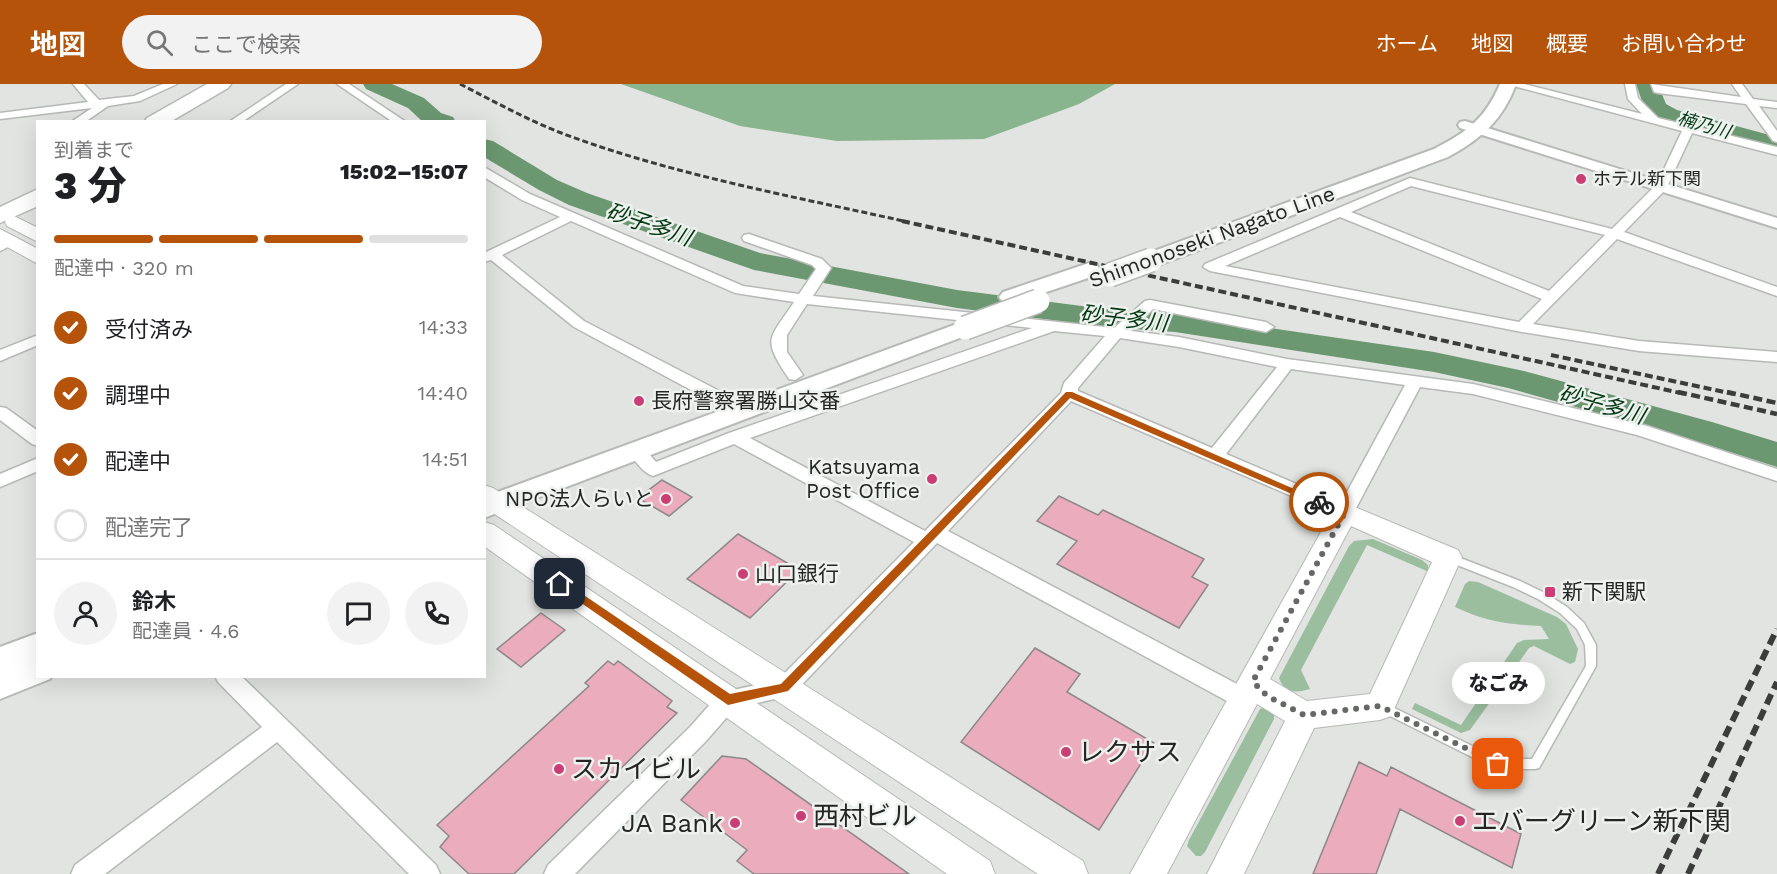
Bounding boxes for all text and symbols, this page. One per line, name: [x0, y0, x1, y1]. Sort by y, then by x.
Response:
search box: [122, 15, 542, 69]
icon: search: [143, 26, 176, 59]
text: 地図: [30, 28, 86, 61]
text: ホーム: [1376, 31, 1438, 56]
text: 地図: [1471, 31, 1513, 56]
text: 概要: [1546, 31, 1588, 56]
text: お問い合わせ: [1621, 31, 1747, 56]
text: ここで検索: [191, 32, 301, 57]
water label: 楠乃川: [1675, 107, 1735, 143]
text: 到着まで: [54, 138, 134, 162]
text: 15:02–15:07: [340, 159, 468, 184]
text: 3 分: [54, 163, 127, 208]
place label: ホテル新下関: [1593, 168, 1701, 189]
marker: ホテル新下関: [1574, 172, 1588, 186]
street label: Shimonoseki Nagato Line: [1086, 180, 1338, 293]
water label: 砂子多川: [603, 198, 696, 251]
text: 配達中 · 320 m: [54, 256, 194, 280]
water label: 砂子多川: [1079, 301, 1171, 337]
icon: check: [54, 311, 87, 344]
text: 14:33: [419, 315, 468, 339]
text: 受付済み: [105, 317, 193, 342]
icon: check: [54, 377, 87, 410]
water label: 砂子多川: [1556, 380, 1650, 429]
text: 14:40: [417, 381, 468, 405]
text: 調理中: [105, 383, 171, 408]
place label: 長府警察署勝山交番: [651, 388, 840, 413]
marker: 長府警察署勝山交番: [632, 394, 646, 408]
icon: check: [54, 443, 87, 476]
text: 14:51: [423, 447, 468, 471]
text: 配達中: [105, 449, 171, 474]
place label: Katsuyama Post Office: [806, 454, 920, 503]
marker: Katsuyama Post Office: [925, 472, 939, 486]
courier: [1289, 472, 1349, 532]
place label: NPO法人らいと: [505, 486, 654, 511]
icon: bike: [1303, 486, 1336, 519]
marker: NPO法人らいと: [659, 492, 673, 506]
text: 配達完了: [105, 515, 193, 540]
pin: [534, 558, 585, 609]
place label: 山口銀行: [755, 561, 839, 586]
icon: home: [543, 567, 576, 600]
marker: 山口銀行: [736, 567, 750, 581]
place label: 新下関駅: [1562, 579, 1646, 604]
button: person: [54, 582, 117, 645]
button: chat: [327, 582, 390, 645]
button: phone: [405, 582, 468, 645]
marker: 新下関駅: [1543, 585, 1557, 599]
text: 鈴木: [132, 589, 176, 614]
text: 配達員 · 4.6: [132, 619, 239, 643]
callout: なごみ: [1452, 662, 1544, 704]
text: なごみ: [1469, 671, 1529, 695]
place label: レクサス: [1078, 737, 1181, 767]
pin: [1472, 738, 1523, 789]
marker: レクサス: [1059, 745, 1073, 759]
icon: bag: [1481, 747, 1514, 780]
place label: スカイビル: [571, 754, 701, 784]
marker: スカイビル: [552, 762, 566, 776]
place label: 西村ビル: [813, 801, 917, 831]
place label: エバーグリーン新下関: [1472, 806, 1731, 836]
place label: JA Bank: [621, 808, 723, 838]
marker: 西村ビル: [794, 809, 808, 823]
marker: エバーグリーン新下関: [1453, 814, 1467, 828]
marker: JA Bank: [728, 816, 742, 830]

